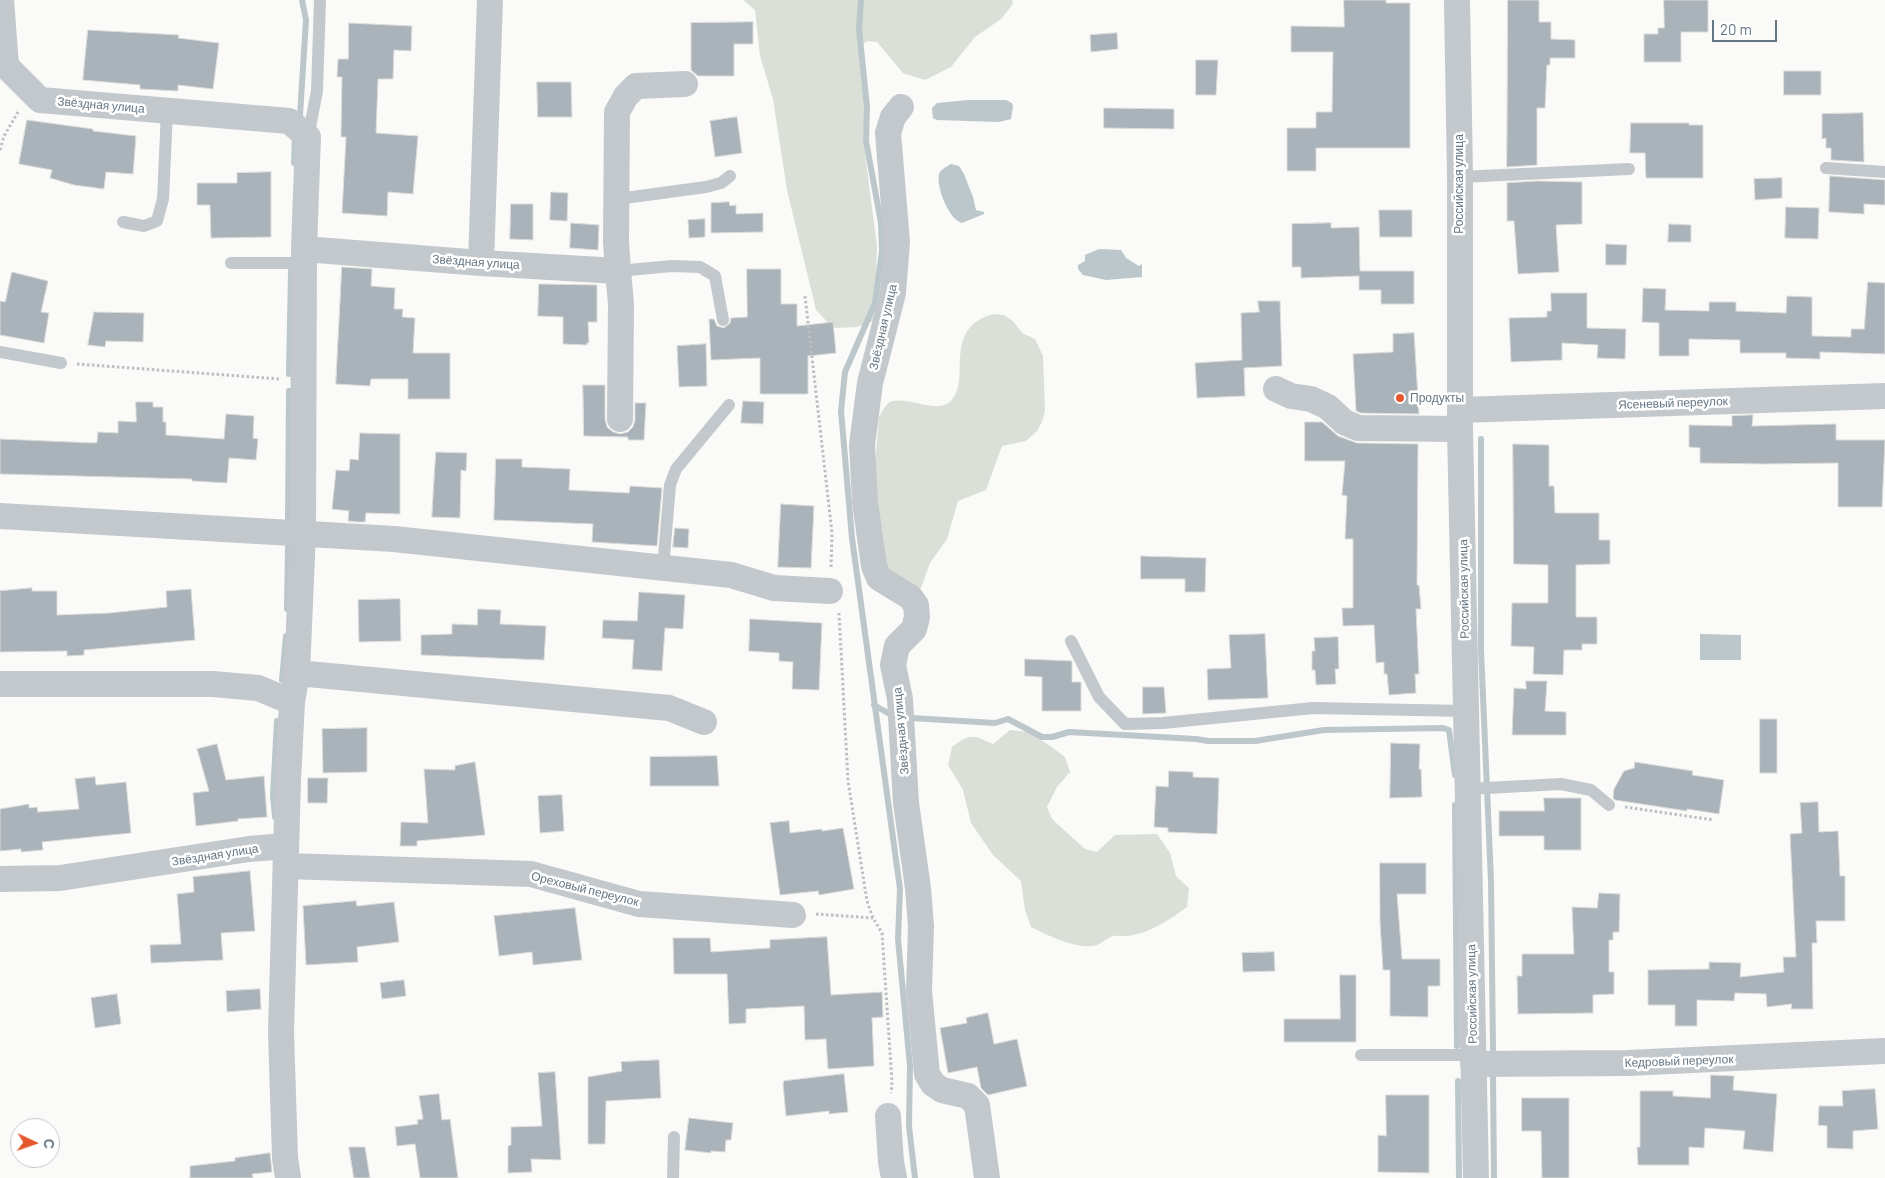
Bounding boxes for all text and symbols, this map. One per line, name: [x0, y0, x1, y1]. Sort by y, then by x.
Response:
scale bar: [1715, 10, 1780, 42]
text: 20 m: [1720, 20, 1752, 38]
street label: Звёздная улица: [57, 94, 145, 116]
street label: Российская улица: [1452, 134, 1466, 234]
street label: Звёздная улица: [432, 252, 520, 272]
street label: Звёздная улица: [866, 283, 900, 371]
place label: Продукты: [1410, 391, 1464, 405]
marker: Продукты: [1394, 392, 1406, 404]
street label: Ясеневый переулок: [1618, 394, 1728, 412]
street label: Российская улица: [1456, 539, 1472, 639]
street label: Звёздная улица: [890, 687, 912, 775]
street label: Звёздная улица: [171, 841, 259, 869]
street label: Ореховый переулок: [530, 869, 640, 909]
street label: Российская улица: [1464, 944, 1480, 1044]
street label: Кедровый переулок: [1624, 1052, 1734, 1070]
north arrow: [10, 1118, 60, 1168]
text: С: [41, 1138, 58, 1149]

